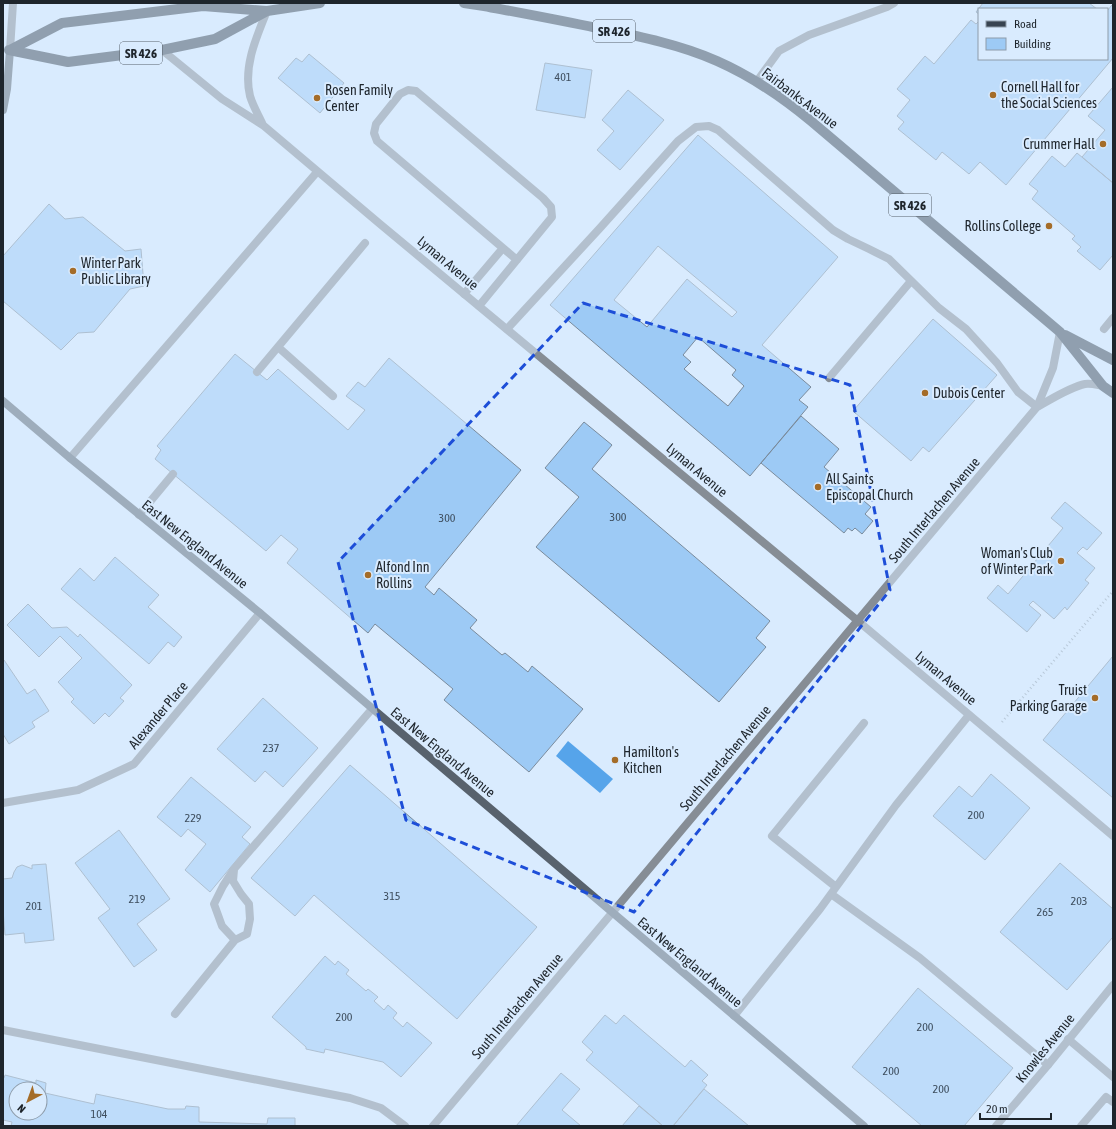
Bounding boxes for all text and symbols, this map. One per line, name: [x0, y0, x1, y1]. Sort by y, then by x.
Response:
legend: [978, 8, 1108, 60]
text: Road: [1014, 17, 1037, 31]
road number: SR 426: [593, 20, 635, 42]
text: Building: [1014, 37, 1052, 51]
road number: SR 426: [120, 42, 162, 64]
street label: Fairbanks Avenue: [759, 64, 841, 132]
house number: 401: [555, 70, 572, 84]
place label: Cornell Hall for the Social Sciences: [1001, 79, 1097, 111]
place label: Rosen Family Center: [325, 82, 393, 114]
marker: Cornell Hall for the Social Sciences: [988, 90, 998, 100]
marker: Rosen Family Center: [312, 93, 322, 103]
place label: Crummer Hall: [1023, 136, 1095, 152]
marker: Crummer Hall: [1098, 139, 1108, 149]
road number: SR 426: [889, 194, 931, 216]
place label: Rollins College: [965, 218, 1041, 234]
marker: Rollins College: [1044, 221, 1054, 231]
street label: Lyman Avenue: [414, 233, 482, 293]
place label: Winter Park Public Library: [81, 255, 151, 287]
marker: Winter Park Public Library: [68, 266, 78, 276]
place label: Dubois Center: [933, 385, 1006, 401]
marker: Dubois Center: [920, 388, 930, 398]
street label: Lyman Avenue: [663, 440, 731, 500]
street label: South Interlachen Avenue: [885, 454, 983, 566]
place label: All Saints Episcopal Church: [826, 471, 913, 503]
marker: All Saints Episcopal Church: [813, 482, 823, 492]
street label: East New England Avenue: [139, 496, 251, 592]
house number: 300: [610, 510, 627, 524]
house number: 300: [439, 511, 456, 525]
place label: Woman's Club of Winter Park: [981, 545, 1053, 577]
marker: Woman's Club of Winter Park: [1056, 556, 1066, 566]
place label: Alfond Inn Rollins: [376, 559, 430, 591]
marker: Alfond Inn Rollins: [363, 570, 373, 580]
street label: Lyman Avenue: [912, 648, 980, 708]
street label: Alexander Place: [125, 678, 191, 752]
place label: Truist Parking Garage: [1010, 682, 1087, 714]
marker: Truist Parking Garage: [1090, 693, 1100, 703]
street label: South Interlachen Avenue: [676, 702, 774, 814]
street label: East New England Avenue: [388, 704, 498, 800]
house number: 237: [263, 741, 280, 755]
place label: Hamilton's Kitchen: [623, 744, 679, 776]
marker: Hamilton's Kitchen: [610, 755, 620, 765]
house number: 200: [968, 808, 985, 822]
house number: 229: [185, 811, 202, 825]
house number: 315: [384, 889, 400, 903]
house number: 219: [129, 892, 146, 906]
house number: 203: [1071, 894, 1087, 908]
house number: 201: [26, 899, 43, 913]
house number: 265: [1037, 905, 1053, 919]
street label: East New England Avenue: [635, 914, 745, 1010]
street label: South Interlachen Avenue: [468, 950, 566, 1062]
house number: 200: [336, 1010, 353, 1024]
street label: Knowles Avenue: [1012, 1010, 1078, 1086]
house number: 200: [917, 1020, 934, 1034]
house number: 200: [883, 1064, 900, 1078]
north arrow: [8, 1081, 48, 1121]
house number: 200: [933, 1082, 950, 1096]
scale bar: [980, 1095, 1051, 1121]
text: N: [15, 1102, 28, 1115]
text: 20 m: [986, 1102, 1008, 1116]
house number: 104: [91, 1107, 108, 1121]

